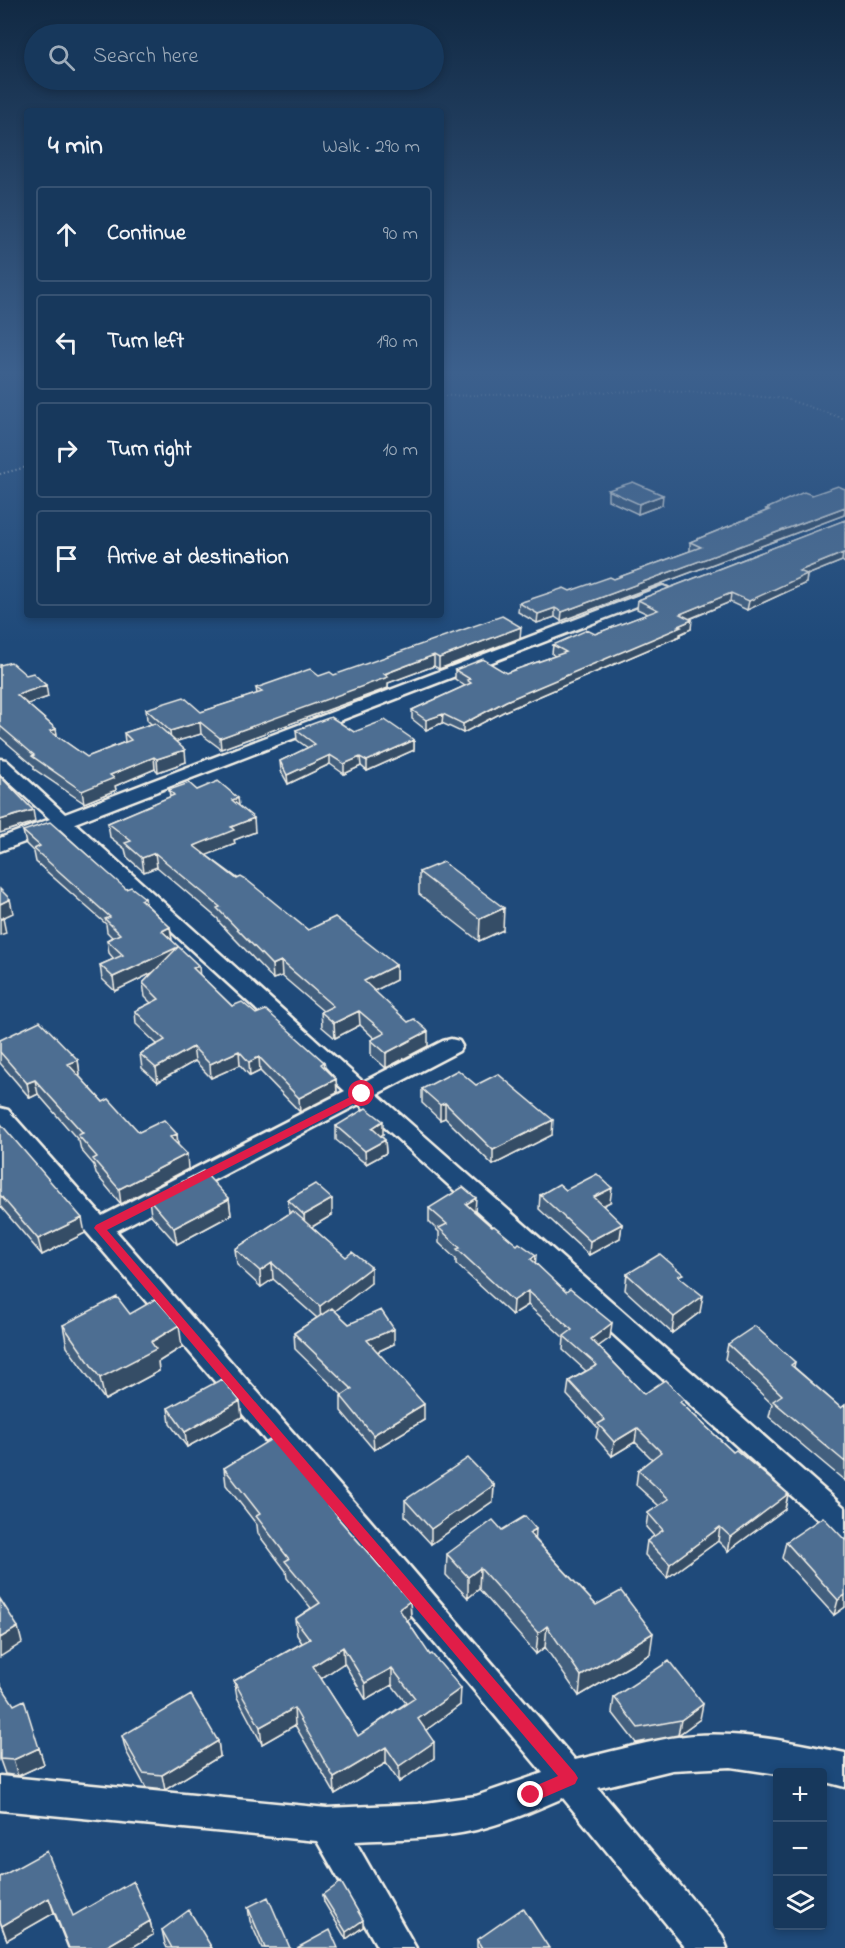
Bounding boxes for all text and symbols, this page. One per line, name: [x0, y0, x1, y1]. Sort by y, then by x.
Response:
search box: [24, 24, 444, 90]
icon: search: [45, 41, 78, 74]
text: Search here: [93, 41, 198, 73]
text: 4 min: [48, 128, 103, 166]
text: Walk · 290 m: [322, 133, 420, 162]
icon: ahead: [50, 218, 83, 251]
text: Continue: [107, 218, 186, 250]
text: 90 m: [383, 220, 418, 249]
icon: left: [50, 326, 83, 359]
text: Turn left: [107, 326, 184, 358]
text: 190 m: [376, 328, 418, 357]
icon: right: [50, 434, 83, 467]
text: Turn right: [107, 434, 192, 466]
text: 10 m: [382, 436, 418, 465]
icon: arrive: [50, 542, 83, 575]
text: Arrive at destination: [107, 542, 289, 574]
route start: [348, 1080, 374, 1106]
map controls: [773, 1768, 827, 1930]
button: +: [773, 1768, 827, 1822]
route end: [517, 1781, 543, 1807]
button: −: [773, 1822, 827, 1876]
button: layers: [773, 1876, 827, 1930]

